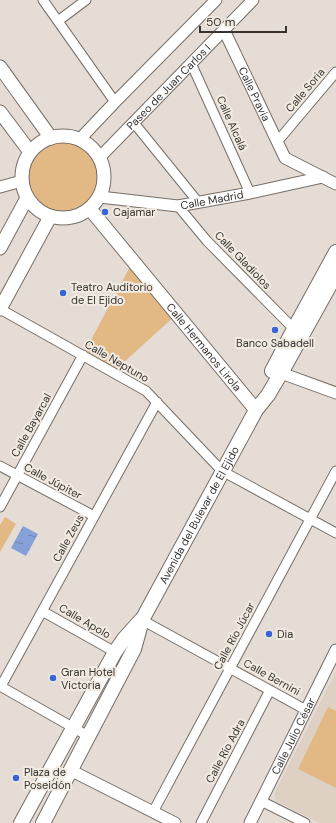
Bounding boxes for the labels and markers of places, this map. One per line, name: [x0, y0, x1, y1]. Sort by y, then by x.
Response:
place label: Cajamar: [113, 205, 155, 219]
marker: Cajamar: [100, 207, 110, 217]
place label: Teatro Auditorio de El Ejido: [71, 280, 153, 307]
marker: Teatro Auditorio de El Ejido: [58, 288, 68, 298]
marker: Banco Sabadell: [270, 325, 280, 335]
place label: Banco Sabadell: [236, 336, 314, 350]
place label: Dia: [277, 627, 293, 641]
marker: Dia: [264, 629, 274, 639]
place label: Gran Hotel Victoria: [61, 665, 115, 692]
marker: Gran Hotel Victoria: [48, 673, 58, 683]
place label: Plaza de Poseidón: [24, 765, 71, 792]
marker: Plaza de Poseidón: [11, 773, 21, 783]

